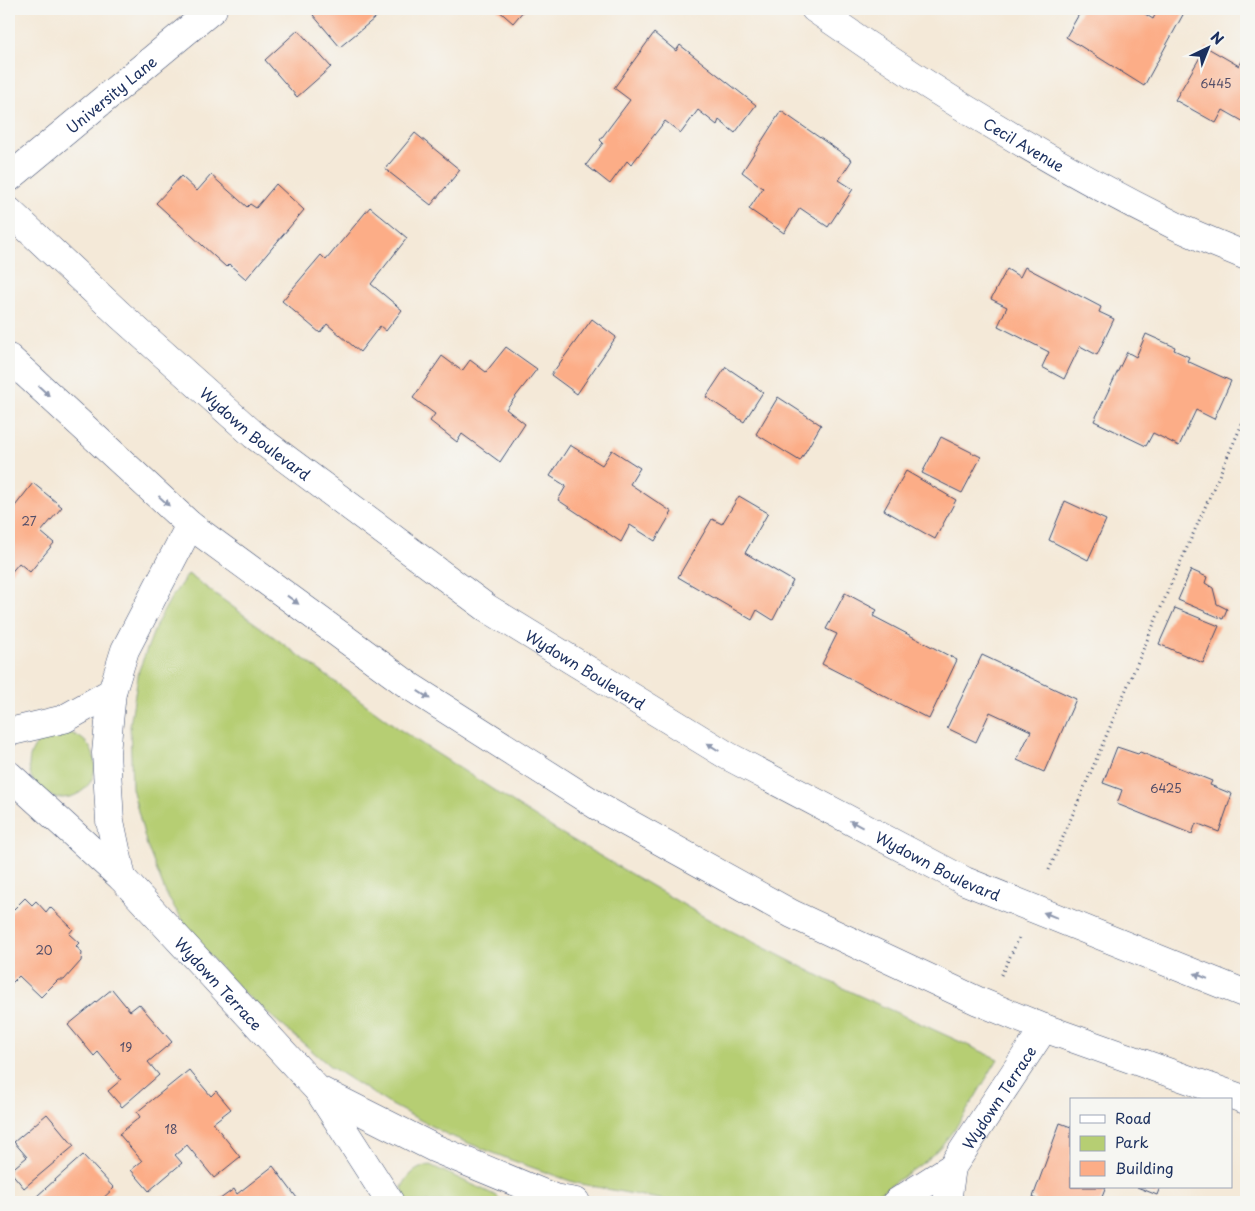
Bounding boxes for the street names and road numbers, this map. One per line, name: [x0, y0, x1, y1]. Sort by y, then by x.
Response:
street label: University Lane: [60, 49, 161, 138]
street label: Cecil Avenue: [979, 111, 1069, 176]
street label: Wydown Boulevard: [195, 381, 316, 485]
street label: Wydown Boulevard: [521, 623, 650, 714]
street label: Wydown Boulevard: [872, 824, 1004, 906]
street label: Wydown Terrace: [170, 931, 268, 1035]
street label: Wydown Terrace: [956, 1041, 1041, 1154]

